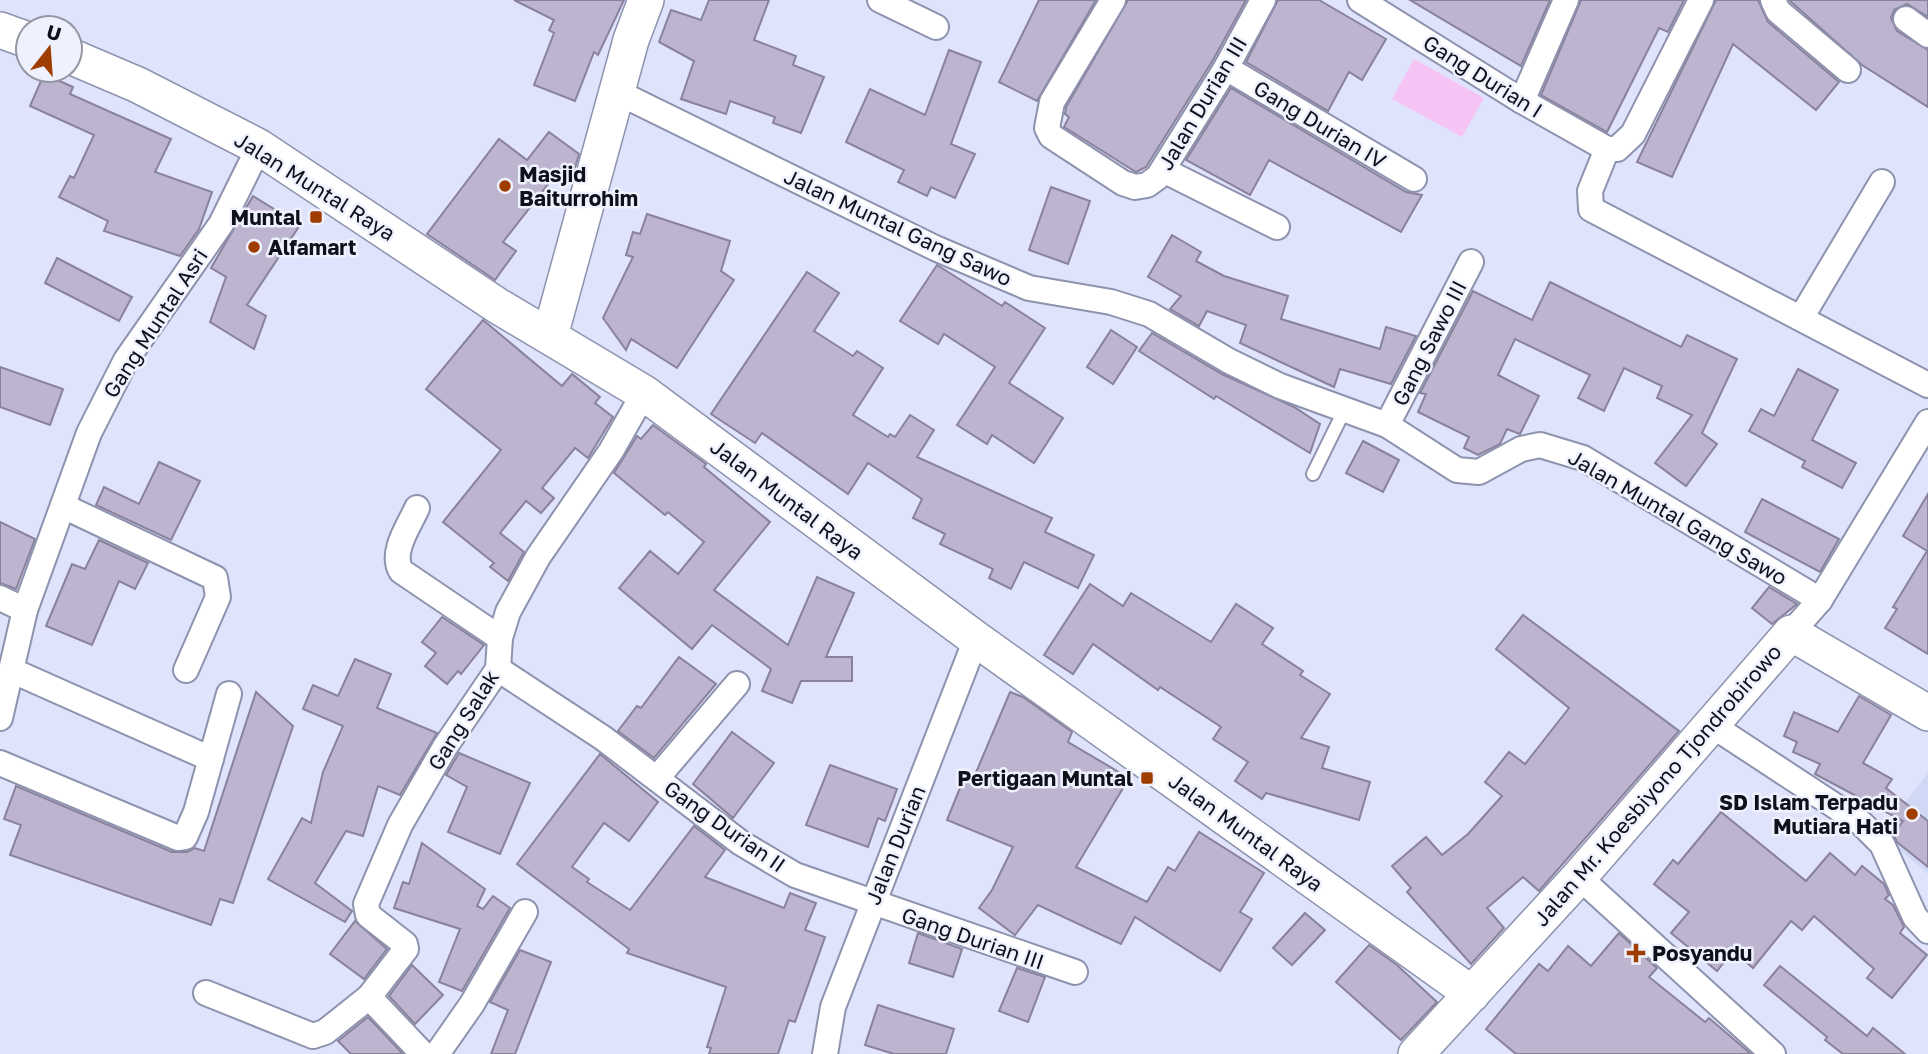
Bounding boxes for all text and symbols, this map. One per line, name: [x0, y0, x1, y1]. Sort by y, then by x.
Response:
north arrow: [14, 14, 84, 84]
text: U: [44, 19, 64, 45]
street label: Gang Durian I: [1419, 29, 1547, 123]
street label: Jalan Durian III: [1152, 31, 1252, 175]
street label: Gang Durian IV: [1249, 74, 1391, 174]
street label: Jalan Muntal Raya: [230, 126, 400, 246]
place label: Masjid Baiturrohim: [519, 161, 638, 211]
street label: Jalan Muntal Gang Sawo: [780, 163, 1016, 291]
marker: Masjid Baiturrohim: [497, 178, 513, 194]
place label: Muntal: [230, 204, 302, 230]
marker: Muntal: [308, 209, 324, 225]
place label: Alfamart: [268, 234, 356, 260]
marker: Alfamart: [246, 239, 262, 255]
street label: Gang Muntal Asri: [97, 244, 213, 402]
street label: Gang Sawo III: [1386, 276, 1472, 410]
street label: Jalan Muntal Raya: [706, 433, 868, 565]
street label: Jalan Muntal Gang Sawo: [1564, 444, 1792, 590]
street label: Jalan Mr. Koesbiyono Tjondrobirowo: [1528, 639, 1786, 931]
street label: Gang Salak: [422, 665, 504, 775]
place label: Pertigaan Muntal: [957, 765, 1133, 791]
street label: Jalan Muntal Raya: [1164, 767, 1328, 897]
marker: Pertigaan Muntal: [1139, 770, 1155, 786]
street label: Gang Durian II: [659, 775, 791, 877]
street label: Jalan Durian: [859, 782, 931, 908]
place label: SD Islam Terpadu Mutiara Hati: [1719, 789, 1898, 839]
marker: SD Islam Terpadu Mutiara Hati: [1904, 806, 1920, 822]
street label: Gang Durian III: [898, 901, 1048, 975]
place label: Posyandu: [1652, 940, 1752, 966]
marker: Posyandu: [1626, 943, 1646, 963]

